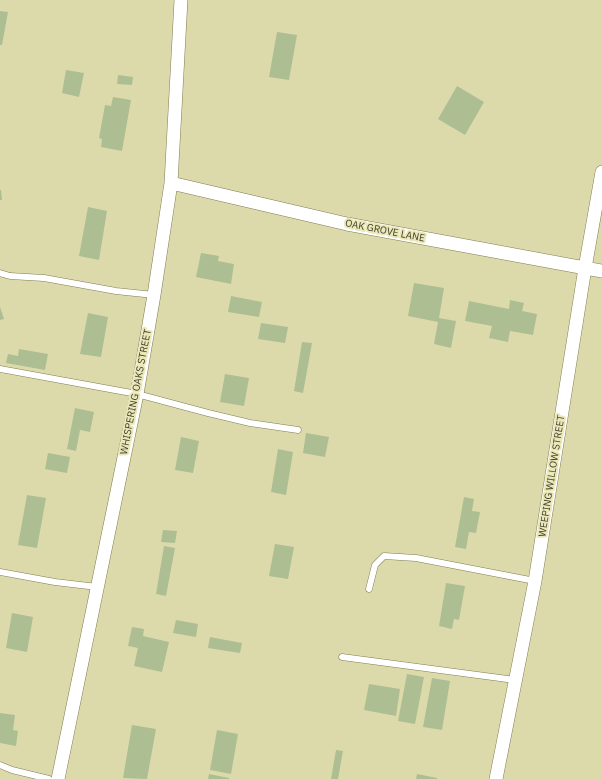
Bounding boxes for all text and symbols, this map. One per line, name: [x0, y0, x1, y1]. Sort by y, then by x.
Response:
street label: OAK GROVE LANE: [344, 217, 426, 245]
street label: WHISPERING OAKS STREET: [118, 328, 154, 456]
street label: WEEPING WILLOW STREET: [536, 414, 568, 538]

